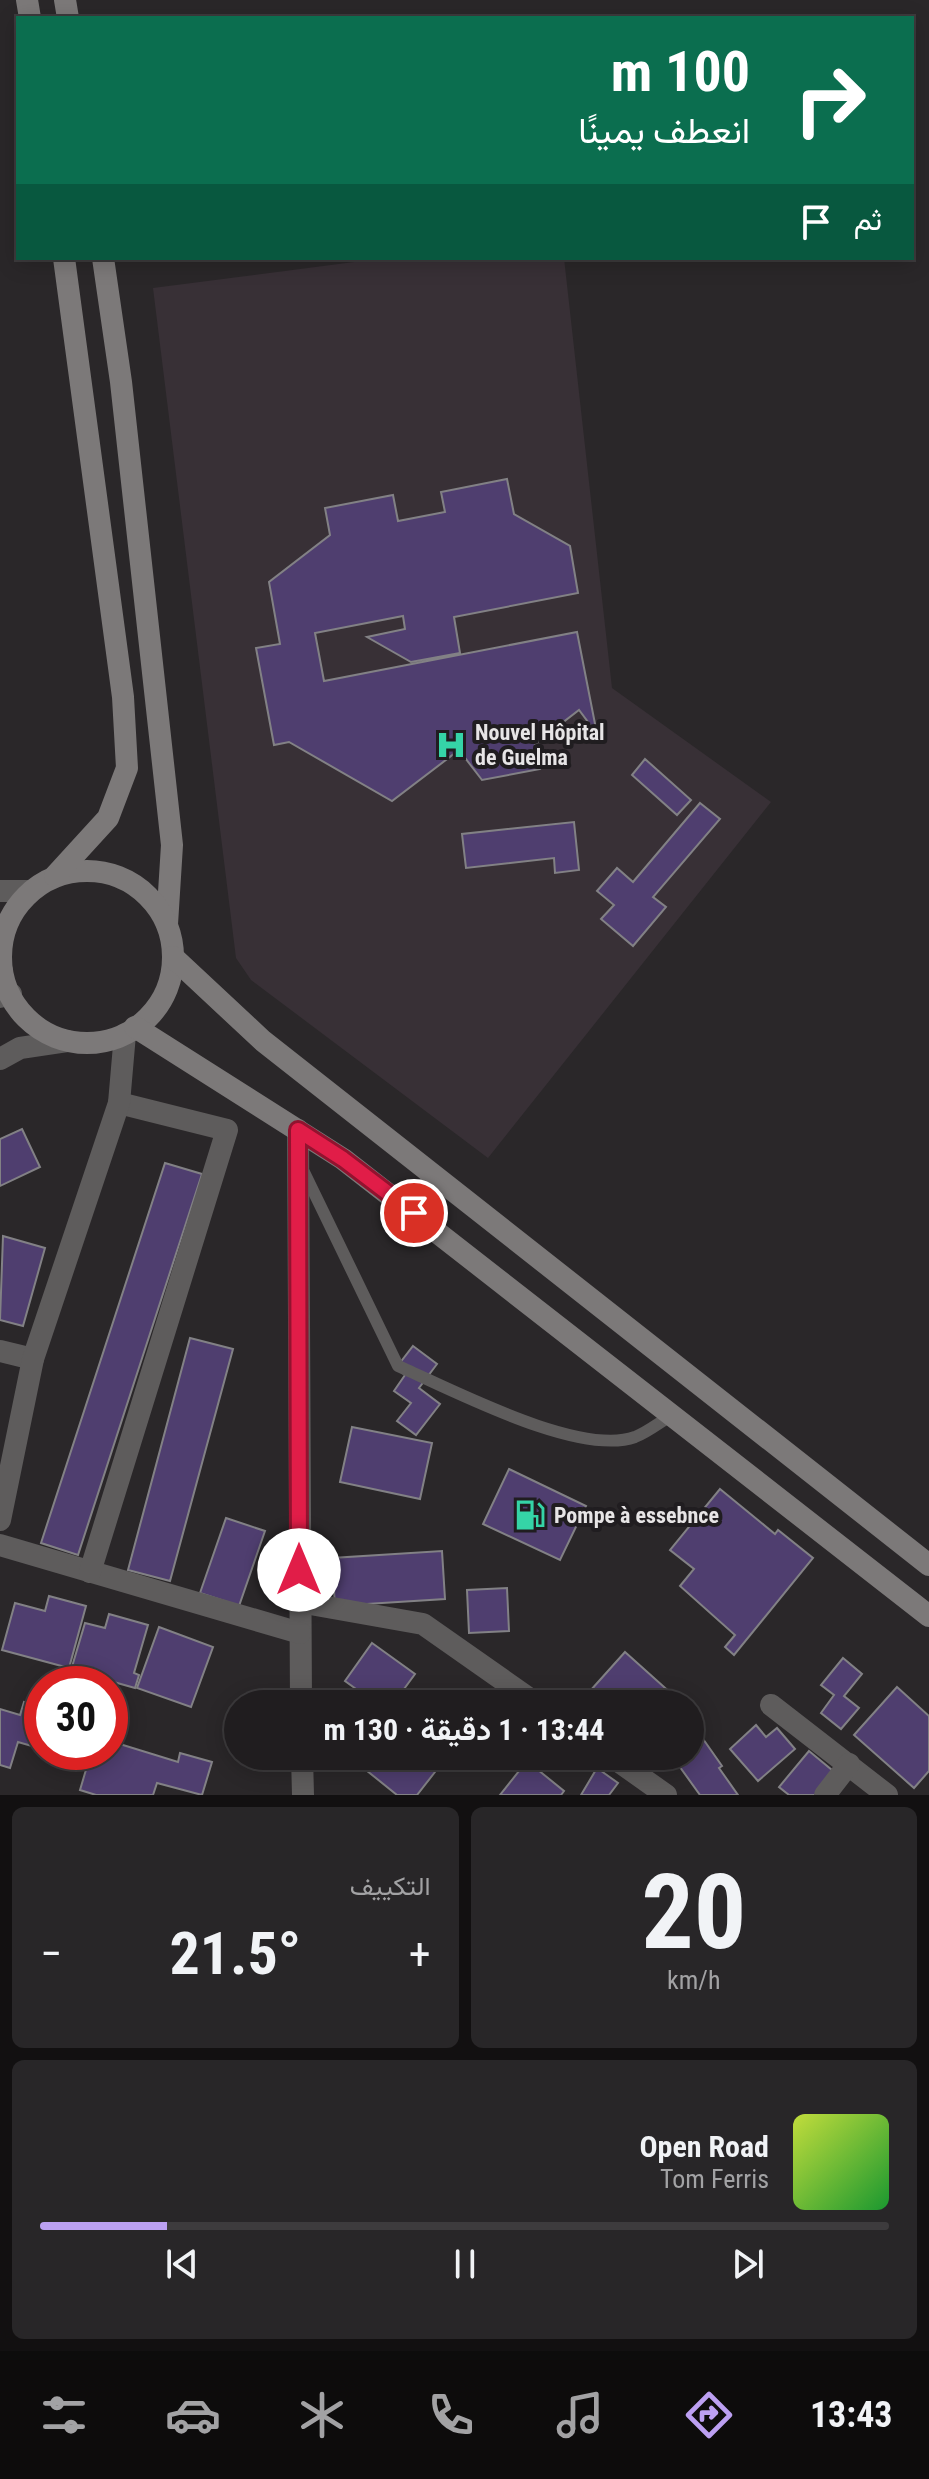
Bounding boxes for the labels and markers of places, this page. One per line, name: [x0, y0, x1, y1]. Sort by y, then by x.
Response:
place label: Nouvel Hôpital de Guelma: [475, 720, 605, 770]
hospital icon: Nouvel Hôpital de Guelma: [434, 728, 468, 762]
pin: [380, 1179, 448, 1247]
fuel station icon: Pompe à essebnce: [513, 1498, 547, 1532]
place label: Pompe à essebnce: [554, 1503, 719, 1528]

